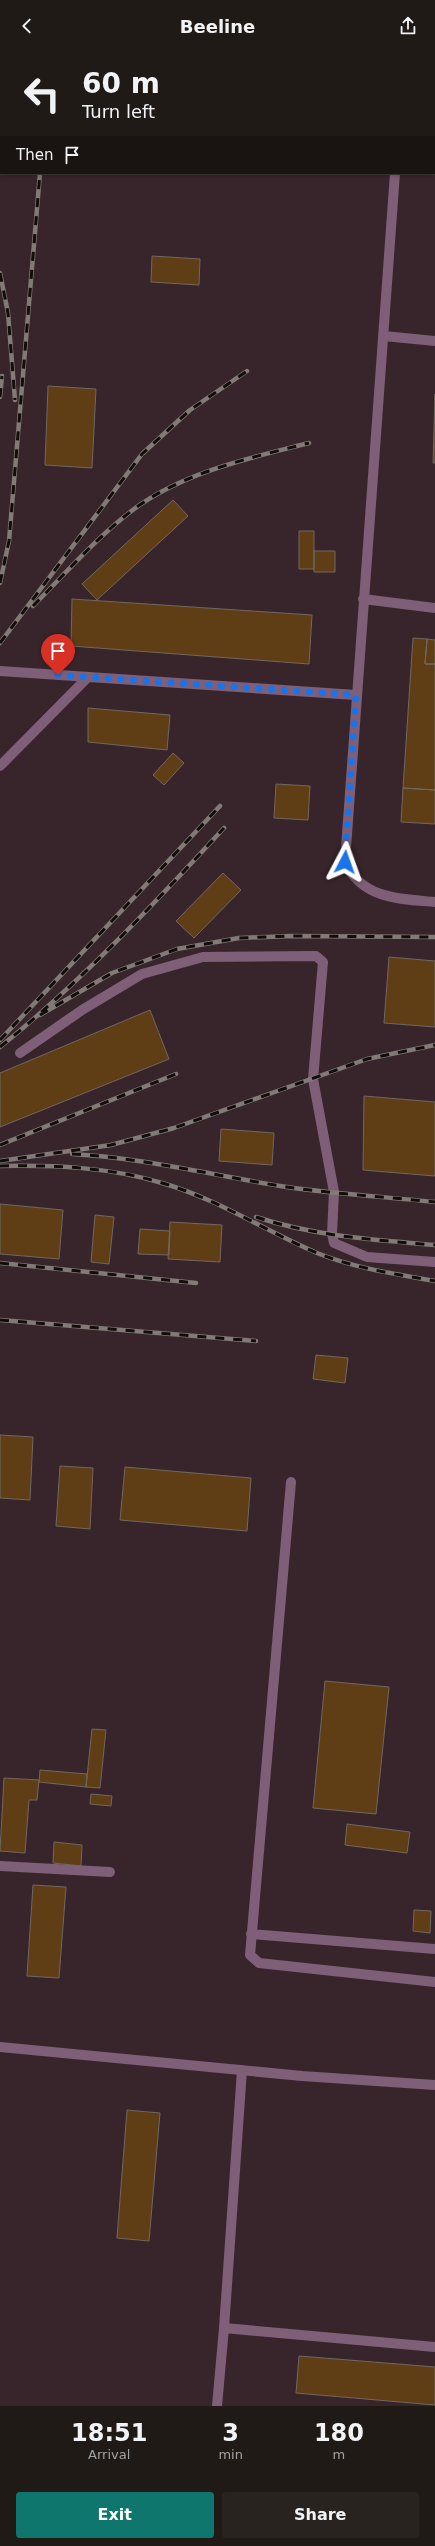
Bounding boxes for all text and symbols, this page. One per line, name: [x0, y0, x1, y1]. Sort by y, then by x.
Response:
icon: back: [16, 15, 38, 37]
icon: share: [397, 15, 419, 37]
text: Beeline: [180, 16, 255, 37]
text: 60 m: [82, 67, 160, 100]
icon: left: [16, 68, 68, 120]
text: Turn left: [82, 101, 155, 122]
icon: arrive: [61, 144, 83, 166]
text: Then: [16, 146, 53, 164]
pin: [41, 634, 75, 675]
icon: arrive: [47, 640, 69, 662]
position arrow: [324, 841, 366, 883]
text: 18:51: [71, 2419, 147, 2447]
text: 3: [222, 2419, 239, 2447]
text: 180: [314, 2419, 364, 2447]
text: Arrival: [88, 2447, 130, 2462]
text: min: [218, 2447, 243, 2462]
text: m: [333, 2447, 345, 2462]
button: Exit: [16, 2492, 214, 2538]
button: Share: [222, 2492, 419, 2538]

